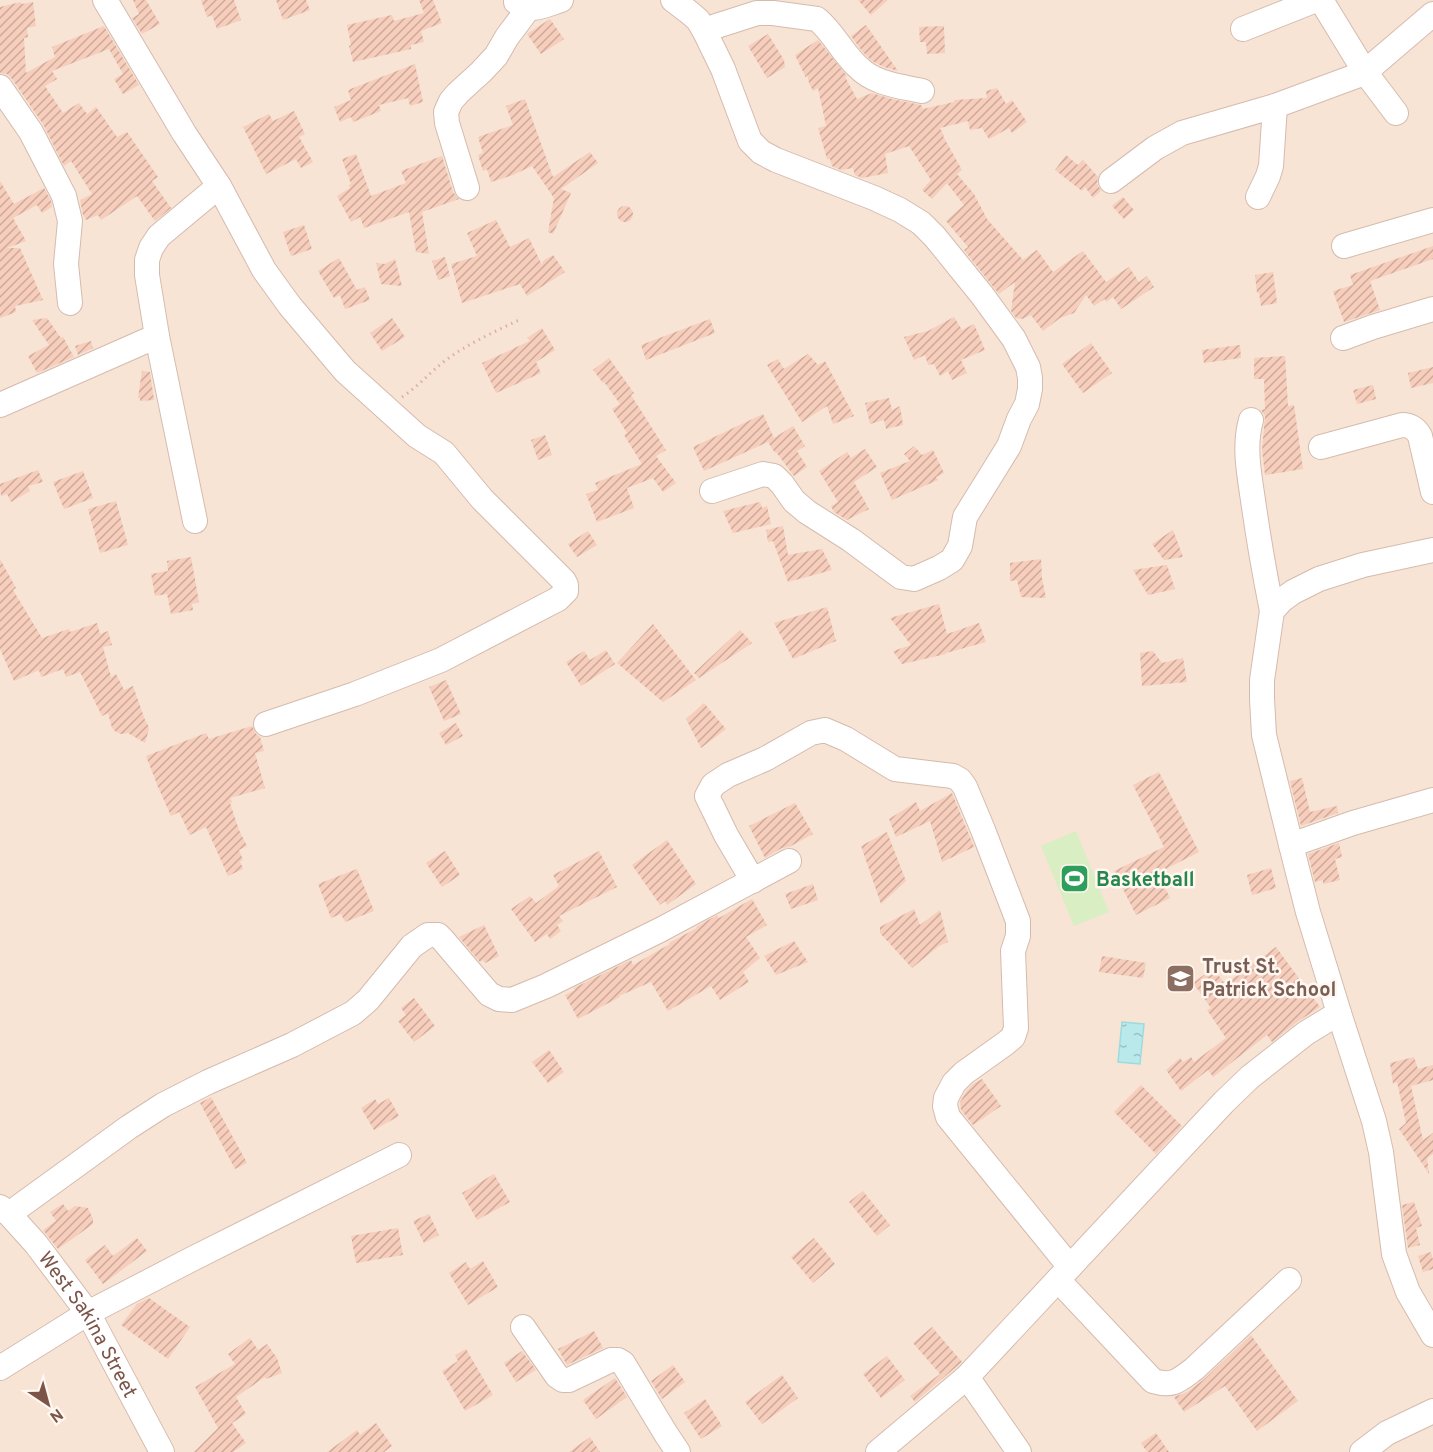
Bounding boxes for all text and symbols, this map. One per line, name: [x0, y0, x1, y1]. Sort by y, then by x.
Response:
sports icon: Basketball: [1059, 863, 1091, 895]
place label: Basketball: [1096, 868, 1195, 894]
place label: Trust St. Patrick School: [1202, 955, 1336, 1004]
school or university icon: Trust St. Patrick School: [1165, 962, 1197, 994]
street label: West Sakina Street: [31, 1247, 142, 1403]
north arrow: [18, 1374, 78, 1434]
text: N: [45, 1403, 66, 1426]

